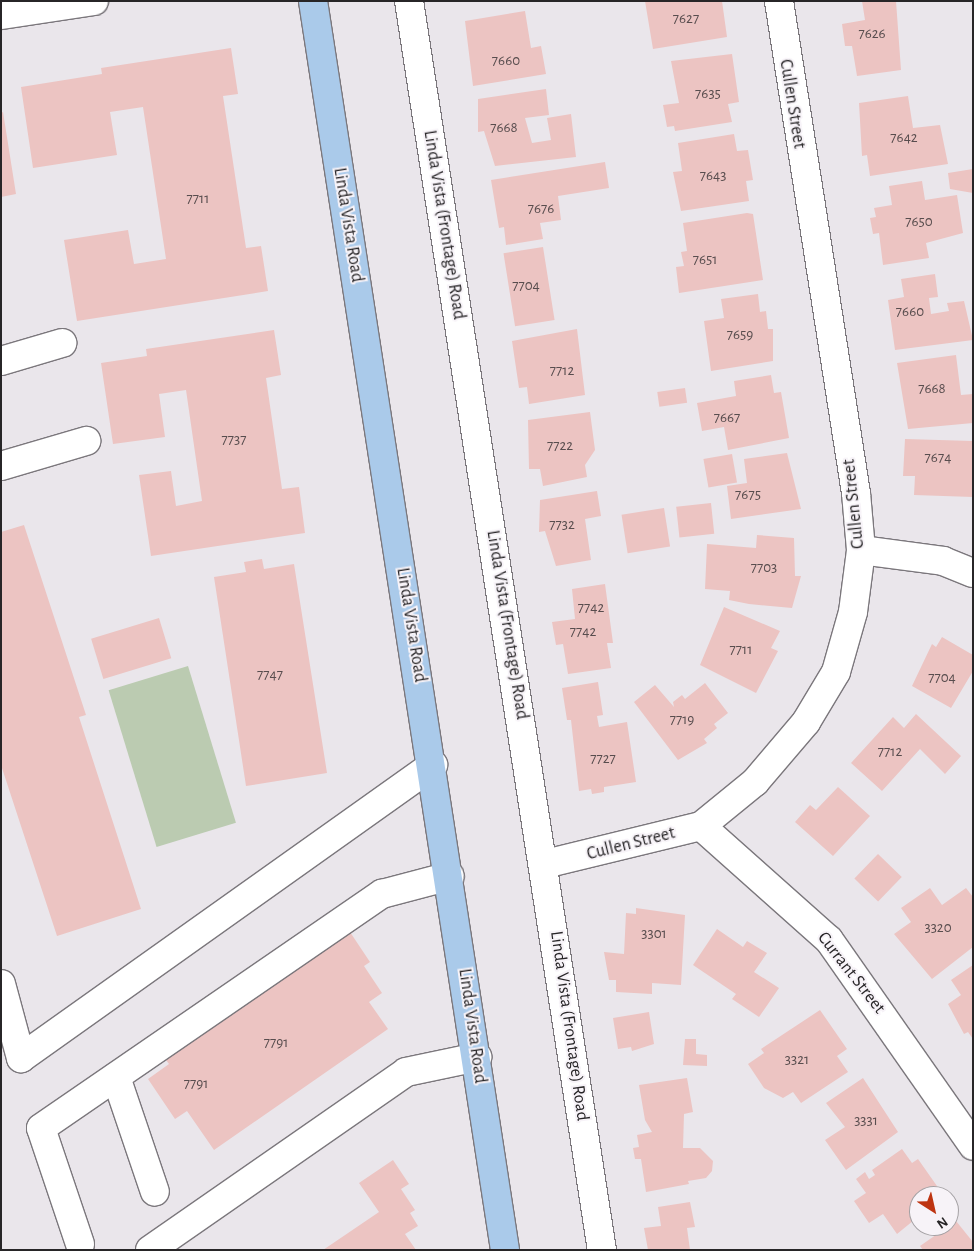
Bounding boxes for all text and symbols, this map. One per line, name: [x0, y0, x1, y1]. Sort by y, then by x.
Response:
house number: 7627: [673, 10, 699, 28]
house number: 7626: [858, 25, 886, 43]
house number: 7660: [492, 52, 520, 70]
street label: Cullen Street: [774, 58, 810, 150]
house number: 7635: [695, 85, 721, 103]
house number: 7668: [490, 119, 518, 137]
street label: Linda Vista (Frontage) Road: [418, 129, 470, 321]
house number: 7642: [890, 129, 918, 147]
street label: Linda Vista Road: [328, 166, 368, 284]
house number: 7643: [700, 167, 726, 185]
house number: 7711: [187, 190, 209, 208]
house number: 7676: [528, 200, 554, 218]
house number: 7650: [905, 213, 933, 231]
house number: 7651: [693, 251, 717, 269]
house number: 7704: [512, 277, 540, 295]
house number: 7660: [896, 303, 924, 321]
house number: 7659: [727, 326, 753, 344]
house number: 7712: [550, 362, 574, 380]
house number: 7668: [918, 380, 946, 398]
house number: 7667: [714, 409, 740, 427]
house number: 7737: [222, 431, 246, 449]
house number: 7722: [547, 437, 573, 455]
house number: 7674: [925, 449, 951, 467]
street label: Cullen Street: [839, 458, 869, 550]
house number: 7675: [735, 486, 761, 504]
house number: 7732: [549, 516, 575, 534]
street label: Linda Vista (Frontage) Road: [481, 529, 533, 721]
house number: 7703: [751, 559, 777, 577]
street label: Linda Vista Road: [391, 566, 431, 684]
house number: 7742: [578, 599, 604, 617]
house number: 7742: [570, 623, 596, 641]
house number: 7711: [730, 641, 752, 659]
house number: 7747: [257, 666, 283, 684]
house number: 7704: [928, 669, 956, 687]
house number: 7719: [670, 711, 694, 729]
house number: 7712: [878, 743, 902, 761]
house number: 7727: [590, 750, 616, 768]
street label: Cullen Street: [585, 823, 677, 865]
house number: 3320: [924, 919, 952, 937]
house number: 3301: [641, 925, 667, 943]
street label: Currant Street: [812, 928, 890, 1018]
street label: Linda Vista (Frontage) Road: [545, 930, 593, 1122]
street label: Linda Vista Road: [453, 967, 491, 1085]
house number: 7791: [264, 1034, 288, 1052]
house number: 3321: [785, 1051, 809, 1069]
house number: 7791: [184, 1075, 208, 1093]
house number: 3331: [854, 1112, 878, 1130]
north arrow: [909, 1186, 959, 1236]
text: N: [934, 1214, 950, 1231]

